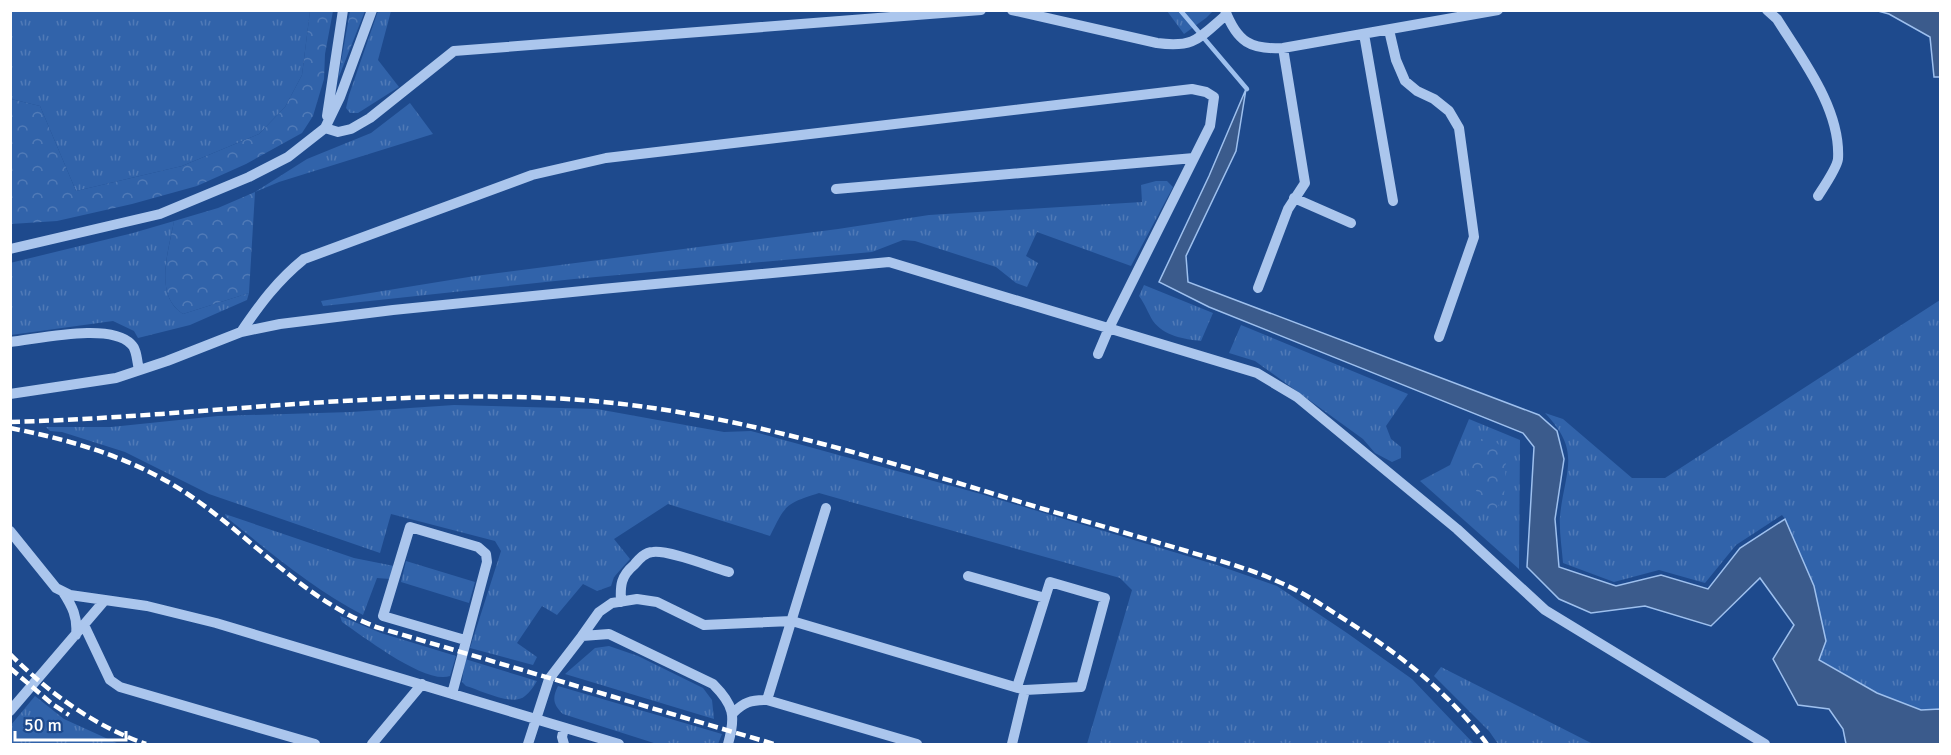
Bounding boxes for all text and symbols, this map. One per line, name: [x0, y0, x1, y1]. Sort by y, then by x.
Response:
scale bar: [15, 704, 126, 742]
text: 50 m: [24, 714, 62, 736]

